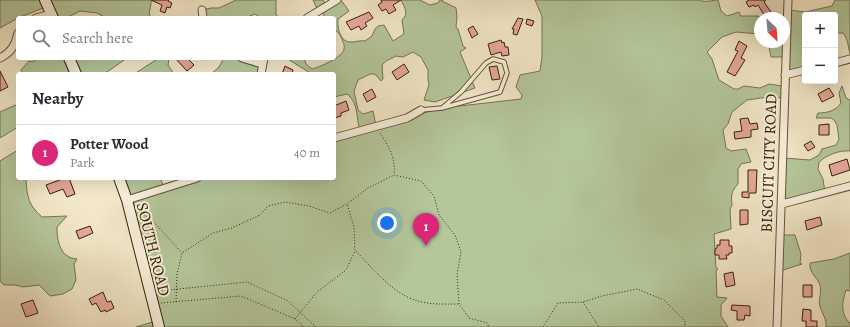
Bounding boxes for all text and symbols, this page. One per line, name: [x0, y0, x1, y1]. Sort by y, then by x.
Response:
north arrow: [754, 12, 790, 48]
map controls: [802, 12, 838, 84]
button: +: [802, 12, 838, 48]
search box: [16, 16, 336, 60]
icon: search: [30, 27, 52, 49]
text: Search here: [62, 28, 133, 48]
button: −: [802, 48, 838, 84]
text: Nearby: [32, 87, 83, 110]
street label: BISCUIT CITY ROAD: [756, 93, 782, 233]
text: Potter Wood: [70, 134, 148, 154]
text: 1: [43, 144, 47, 161]
text: 40 m: [294, 144, 320, 161]
text: Park: [70, 154, 94, 171]
street label: SOUTH ROAD: [131, 200, 175, 298]
your location: [377, 213, 397, 233]
pin: 1: [413, 213, 439, 246]

